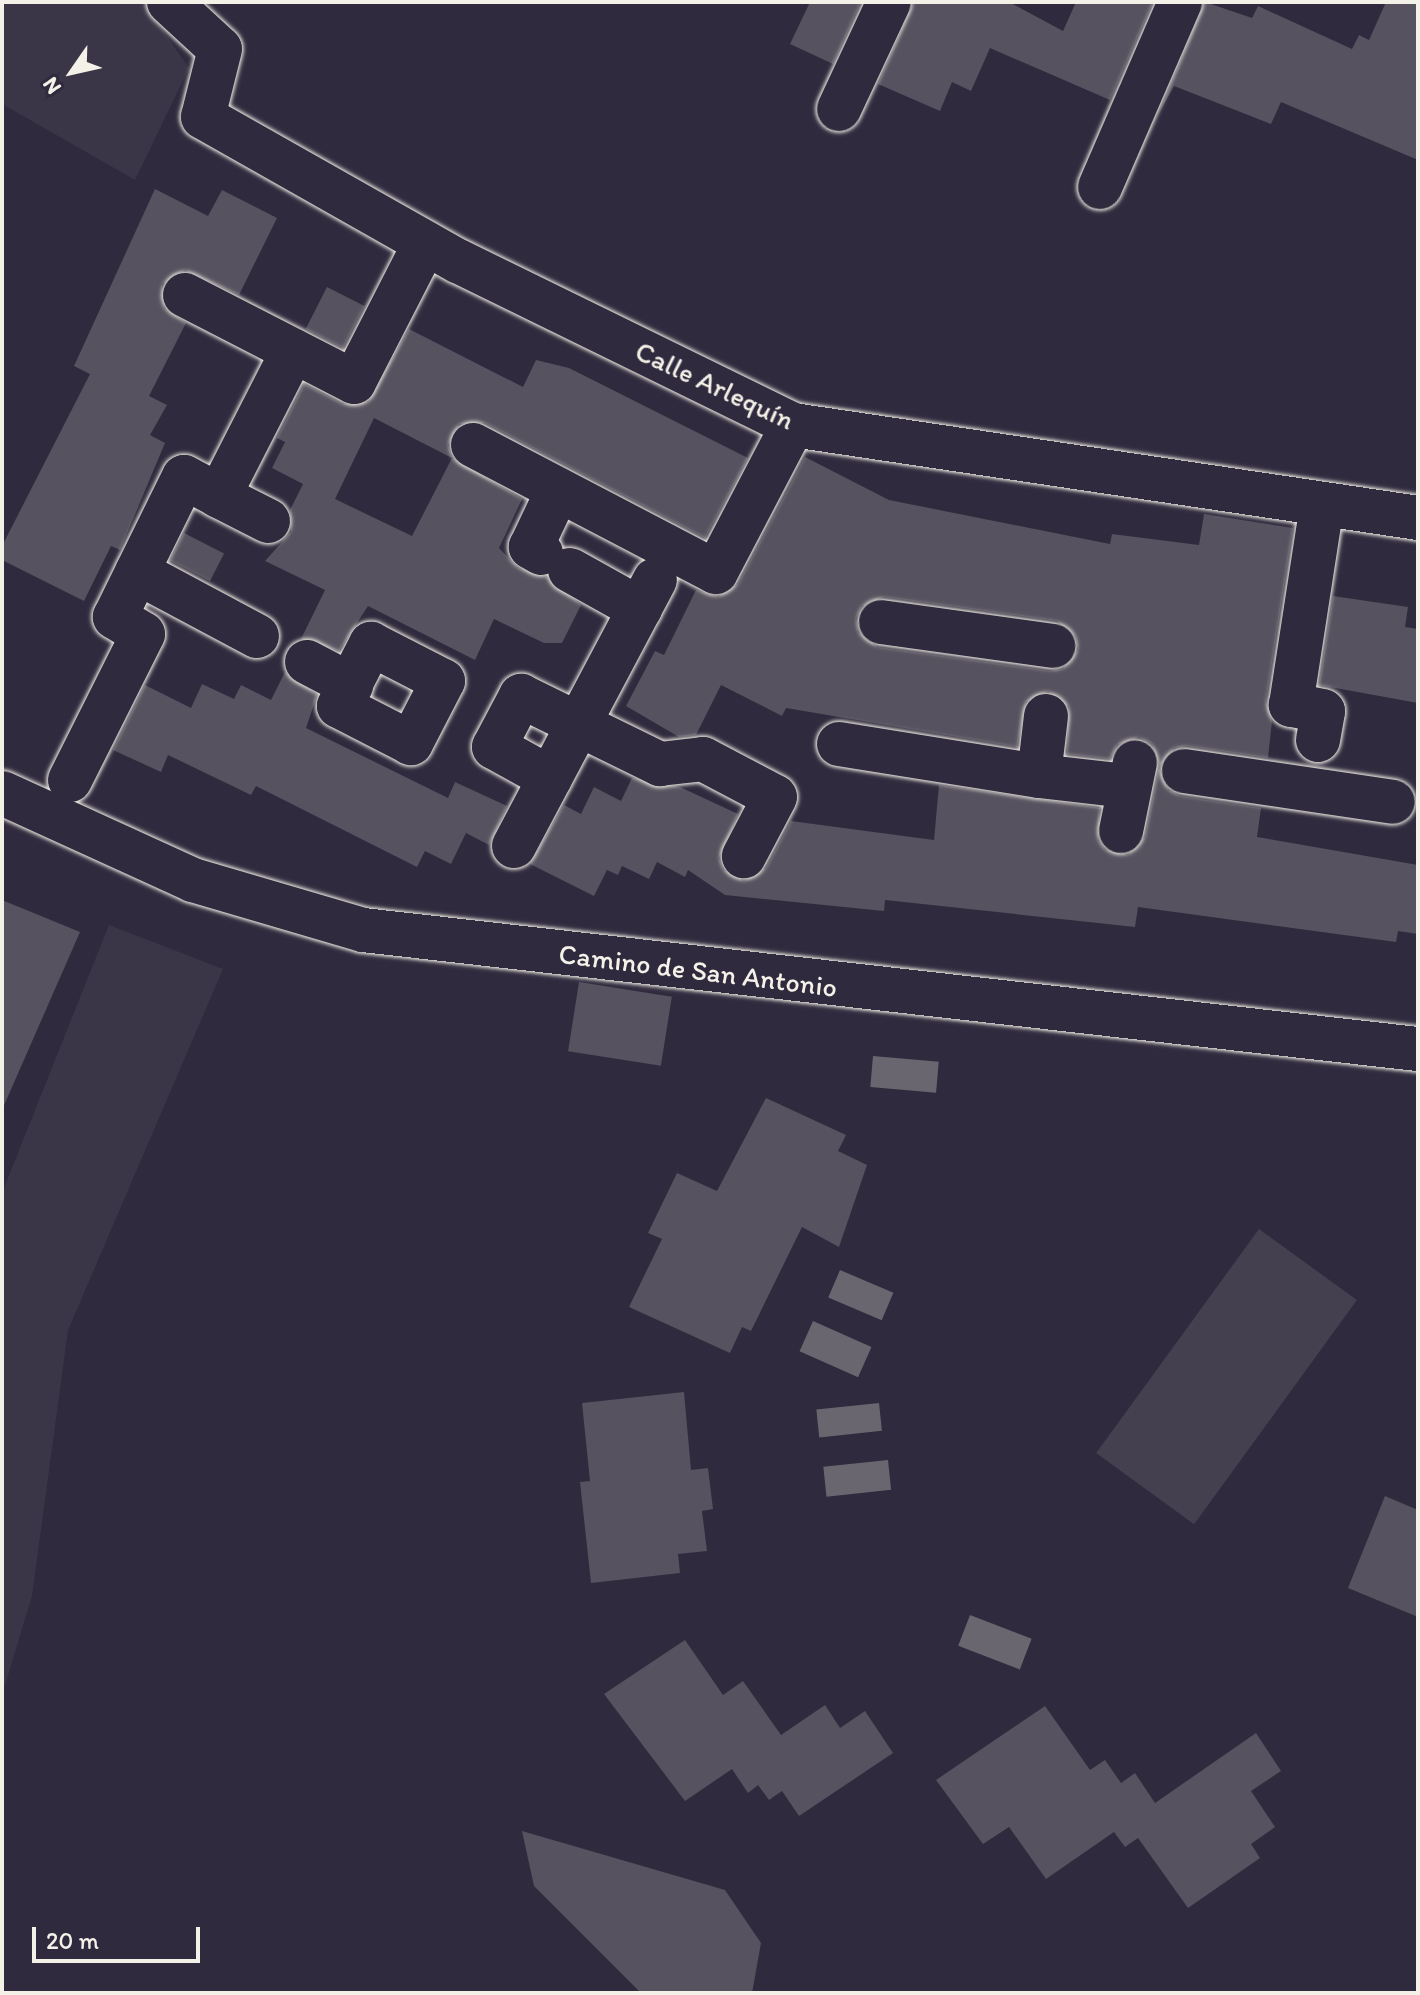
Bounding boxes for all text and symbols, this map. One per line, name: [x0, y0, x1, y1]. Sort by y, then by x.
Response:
north arrow: [32, 32, 112, 112]
text: N: [36, 72, 67, 99]
street label: Calle Arlequín: [630, 334, 800, 436]
street label: Camino de San Antonio: [556, 936, 840, 1004]
scale bar: [36, 1911, 204, 1961]
text: 20 m: [46, 1926, 99, 1955]

